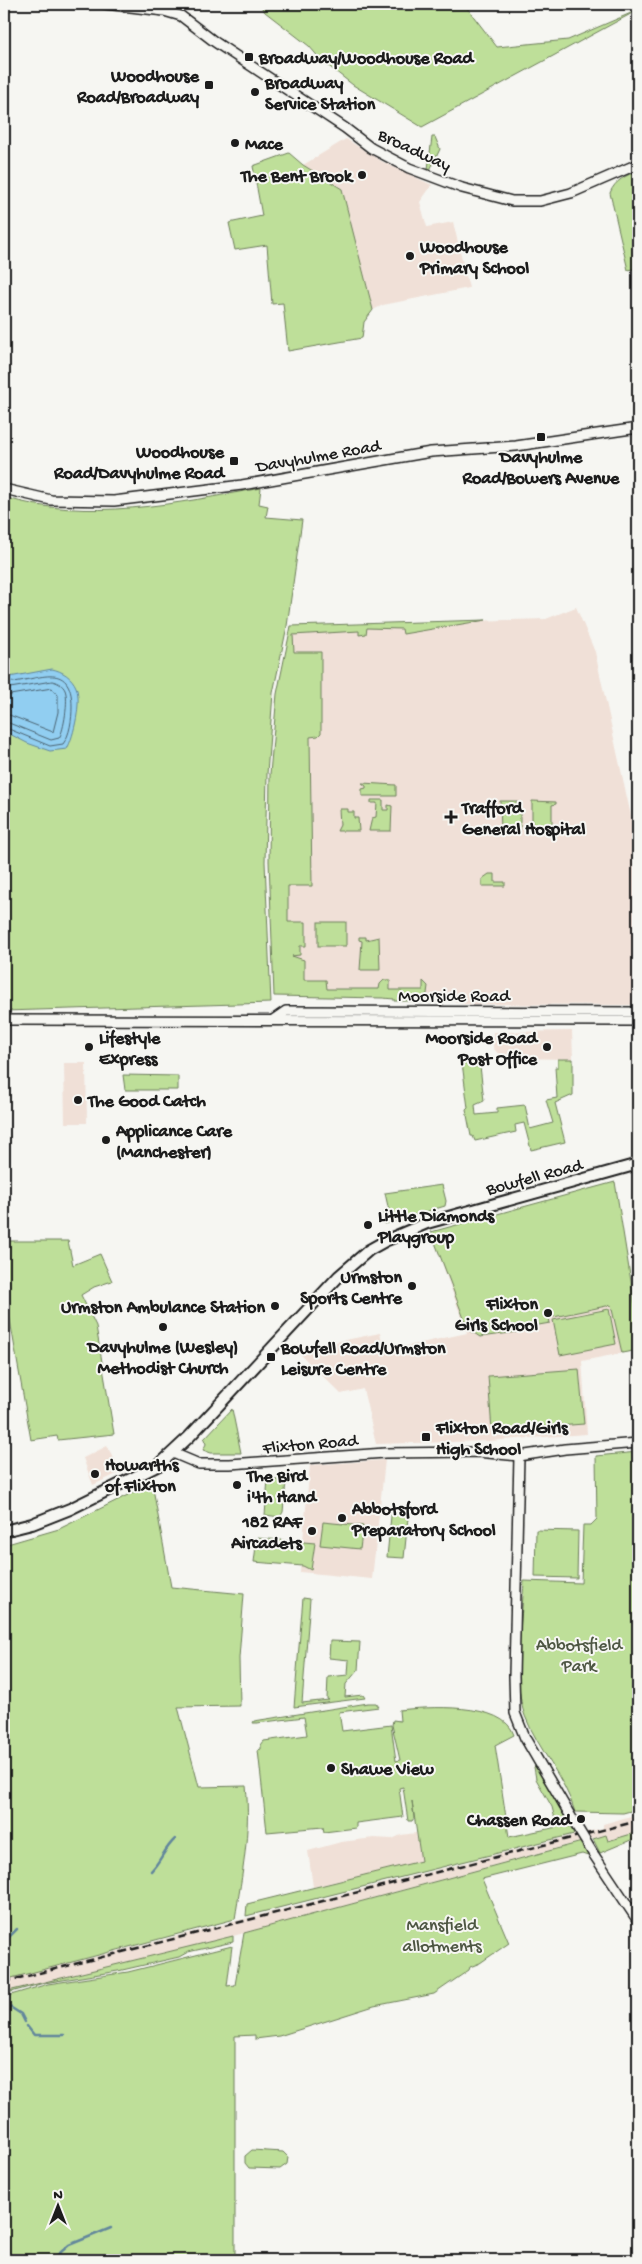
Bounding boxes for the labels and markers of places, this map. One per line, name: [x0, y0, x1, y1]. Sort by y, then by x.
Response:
place label: Broadway/Woodhouse Road: [258, 49, 476, 70]
marker: Broadway/Woodhouse Road: [243, 51, 255, 63]
place label: Woodhouse Road/Broadway: [76, 67, 200, 109]
place label: Broadway Service Station: [264, 74, 376, 116]
marker: Woodhouse Road/Broadway: [203, 79, 215, 91]
marker: Broadway Service Station: [249, 86, 261, 98]
place label: Mace: [245, 135, 284, 156]
marker: Mace: [229, 137, 241, 149]
place label: The Bent Brook: [239, 167, 354, 188]
marker: The Bent Brook: [356, 169, 368, 181]
place label: Woodhouse Primary School: [419, 238, 529, 280]
marker: Woodhouse Primary School: [404, 250, 416, 262]
marker: Davyhulme Road/Bowers Avenue: [535, 431, 547, 443]
place label: Woodhouse Road/Davyhulme Road: [53, 443, 226, 485]
place label: Davyhulme Road/Bowers Avenue: [462, 448, 620, 490]
marker: Woodhouse Road/Davyhulme Road: [228, 455, 240, 467]
place label: Trafford General Hospital: [460, 799, 585, 841]
marker: Trafford General Hospital: [444, 810, 458, 824]
place label: Lifestyle Express: [99, 1029, 161, 1071]
place label: Moorside Road Post Office: [426, 1029, 539, 1071]
marker: Lifestyle Express: [83, 1041, 95, 1053]
marker: Moorside Road Post Office: [541, 1041, 553, 1053]
place label: The Good Catch: [86, 1092, 206, 1113]
marker: The Good Catch: [72, 1094, 84, 1106]
place label: Applicance Care (Manchester): [115, 1122, 233, 1164]
marker: Applicance Care (Manchester): [100, 1134, 112, 1146]
place label: Little Diamonds Playgroup: [377, 1207, 496, 1249]
marker: Little Diamonds Playgroup: [362, 1219, 374, 1231]
place label: Urmston Sports Centre: [300, 1268, 403, 1310]
marker: Urmston Sports Centre: [406, 1280, 418, 1292]
place label: Flixton Girls School: [455, 1295, 538, 1337]
place label: Urmston Ambulance Station: [61, 1298, 265, 1319]
marker: Urmston Ambulance Station: [269, 1300, 281, 1312]
marker: Flixton Girls School: [542, 1307, 554, 1319]
marker: Davyhulme (Wesley) Methodist Church: [157, 1321, 169, 1333]
place label: Davyhulme (Wesley) Methodist Church: [86, 1338, 238, 1380]
place label: Bowfell Road/Urmston Leisure Centre: [280, 1339, 446, 1381]
marker: Bowfell Road/Urmston Leisure Centre: [265, 1351, 277, 1363]
place label: Flixton Road/Girls High School: [435, 1419, 569, 1461]
marker: Flixton Road/Girls High School: [420, 1431, 432, 1443]
place label: Howarths of Flixton: [104, 1456, 180, 1498]
place label: The Bird i'th Hand: [245, 1467, 319, 1509]
marker: Howarths of Flixton: [89, 1468, 101, 1480]
marker: The Bird i'th Hand: [231, 1479, 243, 1491]
place label: Abbotsford Preparatory School: [351, 1500, 496, 1542]
marker: Abbotsford Preparatory School: [336, 1512, 348, 1524]
place label: 182 RAF Aircadets: [230, 1513, 304, 1555]
marker: 182 RAF Aircadets: [306, 1525, 318, 1537]
place label: Shawe View: [341, 1760, 435, 1781]
marker: Shawe View: [325, 1762, 337, 1774]
place label: Chassen Road: [466, 1811, 573, 1832]
marker: Chassen Road: [575, 1813, 587, 1825]

